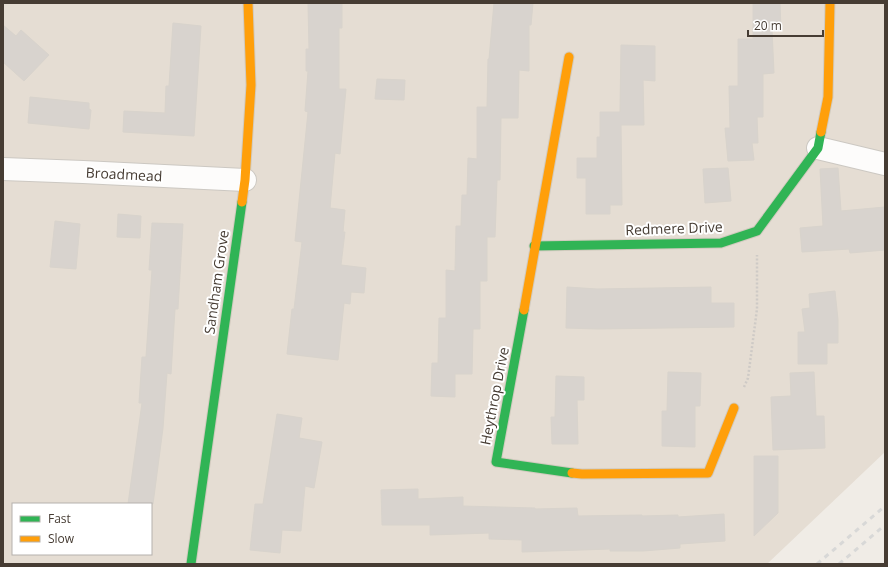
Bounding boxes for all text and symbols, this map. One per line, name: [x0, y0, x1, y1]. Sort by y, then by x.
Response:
scale bar: [748, 12, 823, 38]
text: 20 m: [754, 17, 782, 34]
street label: Broadmead: [85, 163, 163, 185]
street label: Redmere Drive: [625, 217, 723, 239]
street label: Sandham Grove: [199, 229, 233, 335]
street label: Heythrop Drive: [475, 345, 513, 447]
legend: [12, 503, 152, 555]
text: Fast: [48, 510, 71, 527]
text: Slow: [48, 530, 75, 547]

